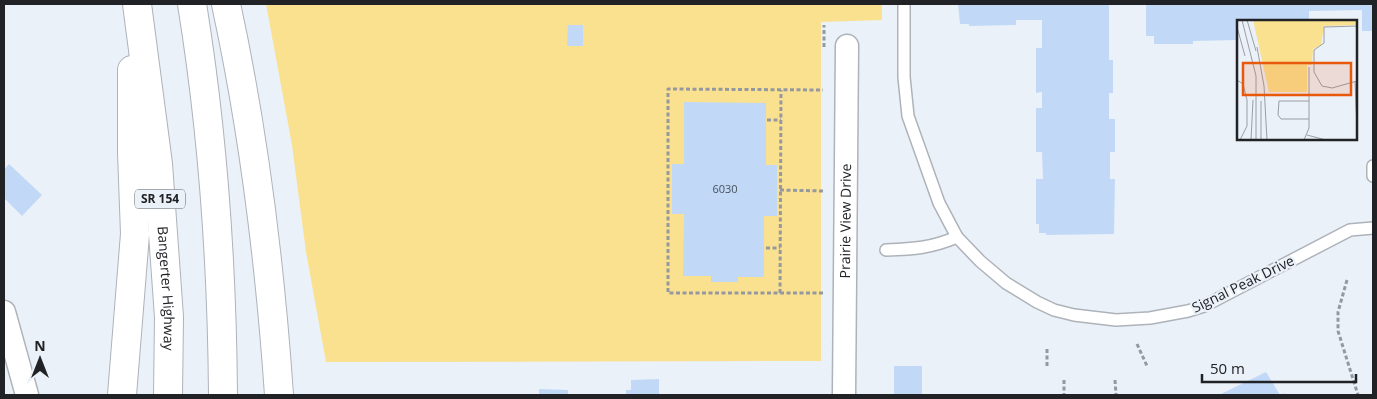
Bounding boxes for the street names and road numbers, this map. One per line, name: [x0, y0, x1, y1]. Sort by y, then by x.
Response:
street label: Prairie View Drive: [835, 163, 855, 279]
road number: SR 154: [135, 190, 185, 208]
street label: Bangerter Highway: [153, 225, 179, 352]
street label: Signal Peak Drive: [1188, 250, 1297, 317]

